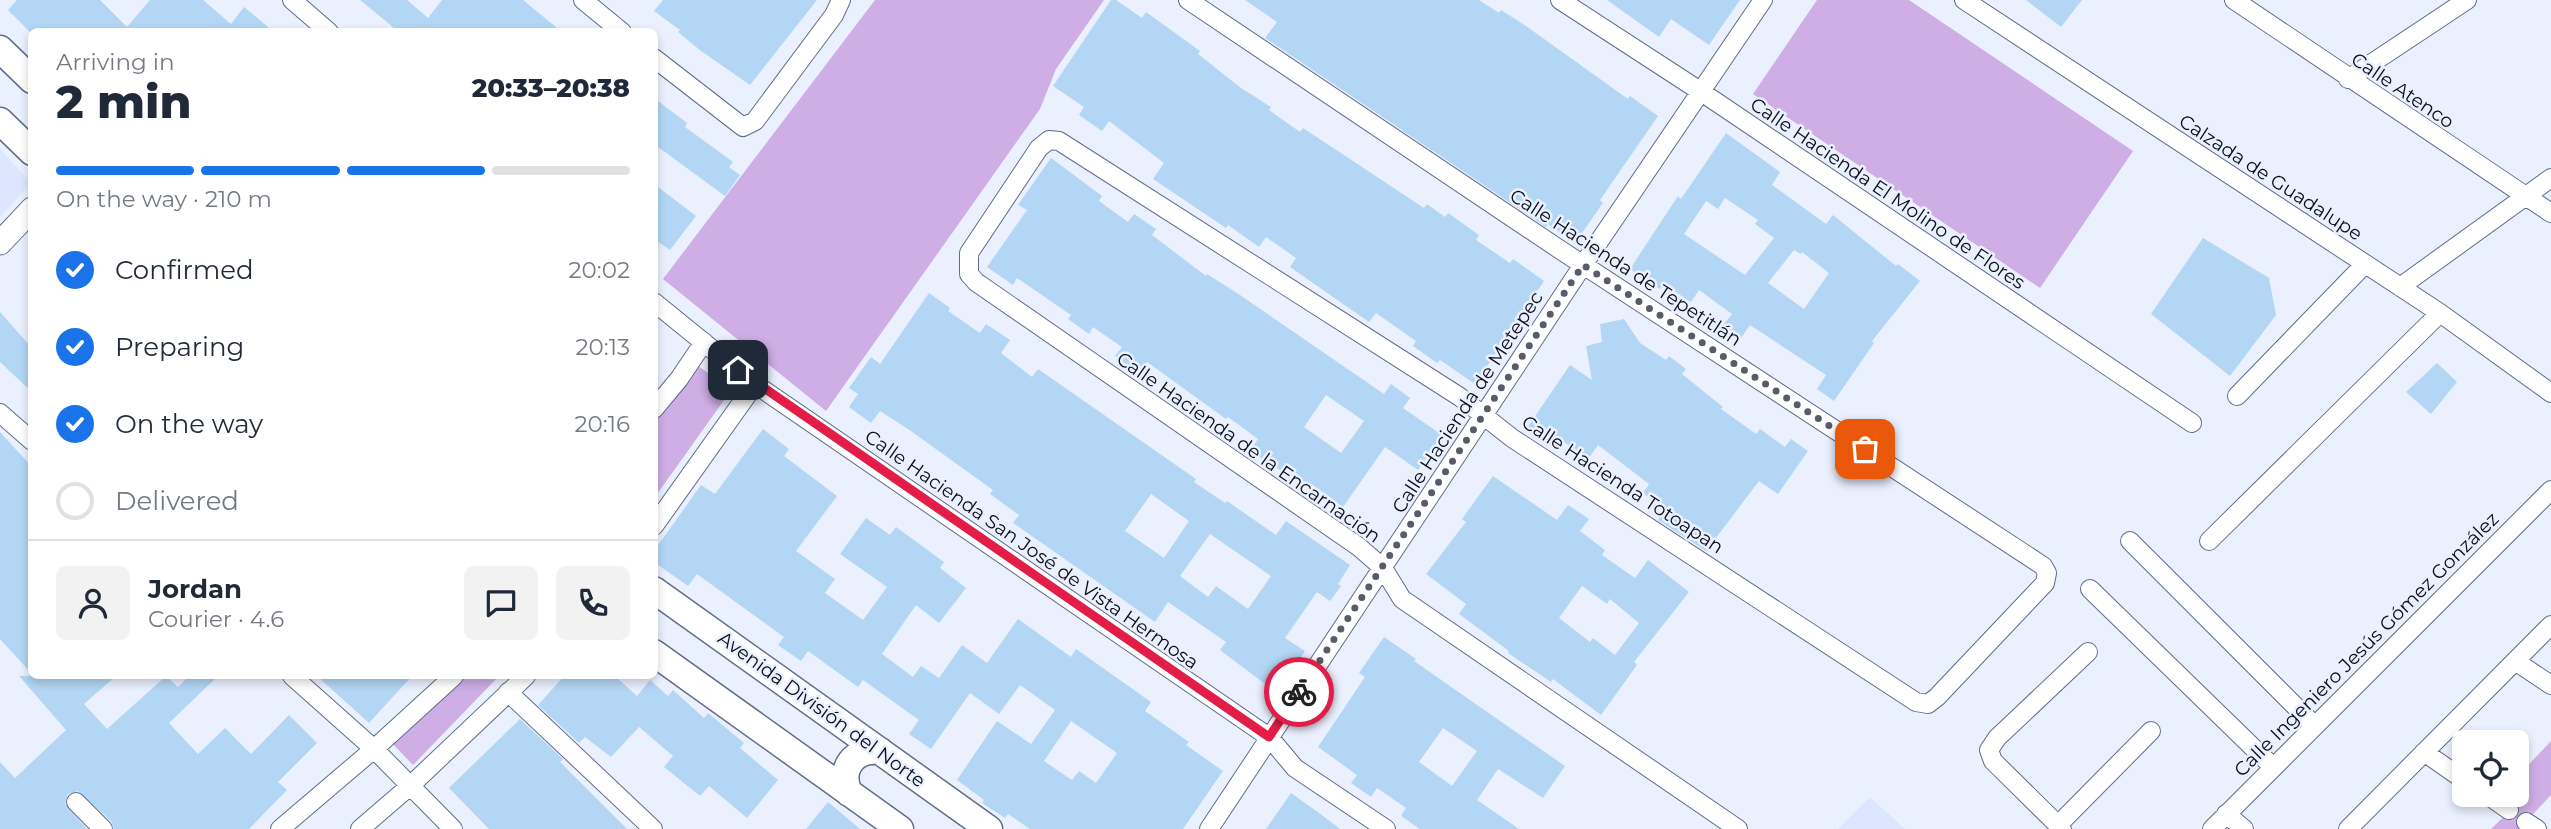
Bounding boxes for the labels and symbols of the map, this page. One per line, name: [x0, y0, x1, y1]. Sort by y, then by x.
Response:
street label: Calle Atenco: [2347, 48, 2458, 133]
street label: Calle Hacienda El Molino de Flores: [1746, 93, 2029, 294]
street label: Calzada de Guadalupe: [2175, 110, 2367, 245]
street label: Calle Hacienda de Tepetitlán: [1506, 184, 1746, 351]
street label: Calle Hacienda de Metepec: [1387, 287, 1548, 517]
pin: [708, 340, 768, 400]
street label: Calle Hacienda de la Encarnación: [1112, 347, 1385, 548]
street label: Calle Hacienda Totoapan: [1518, 411, 1728, 558]
pin: [1835, 419, 1895, 479]
street label: Calle Hacienda San José de Vista Hermosa: [860, 425, 1203, 674]
street label: Calle Ingeniero Jesús Gómez González: [2229, 507, 2503, 781]
street label: Avenida División del Norte: [714, 626, 930, 792]
courier: [1264, 657, 1334, 727]

